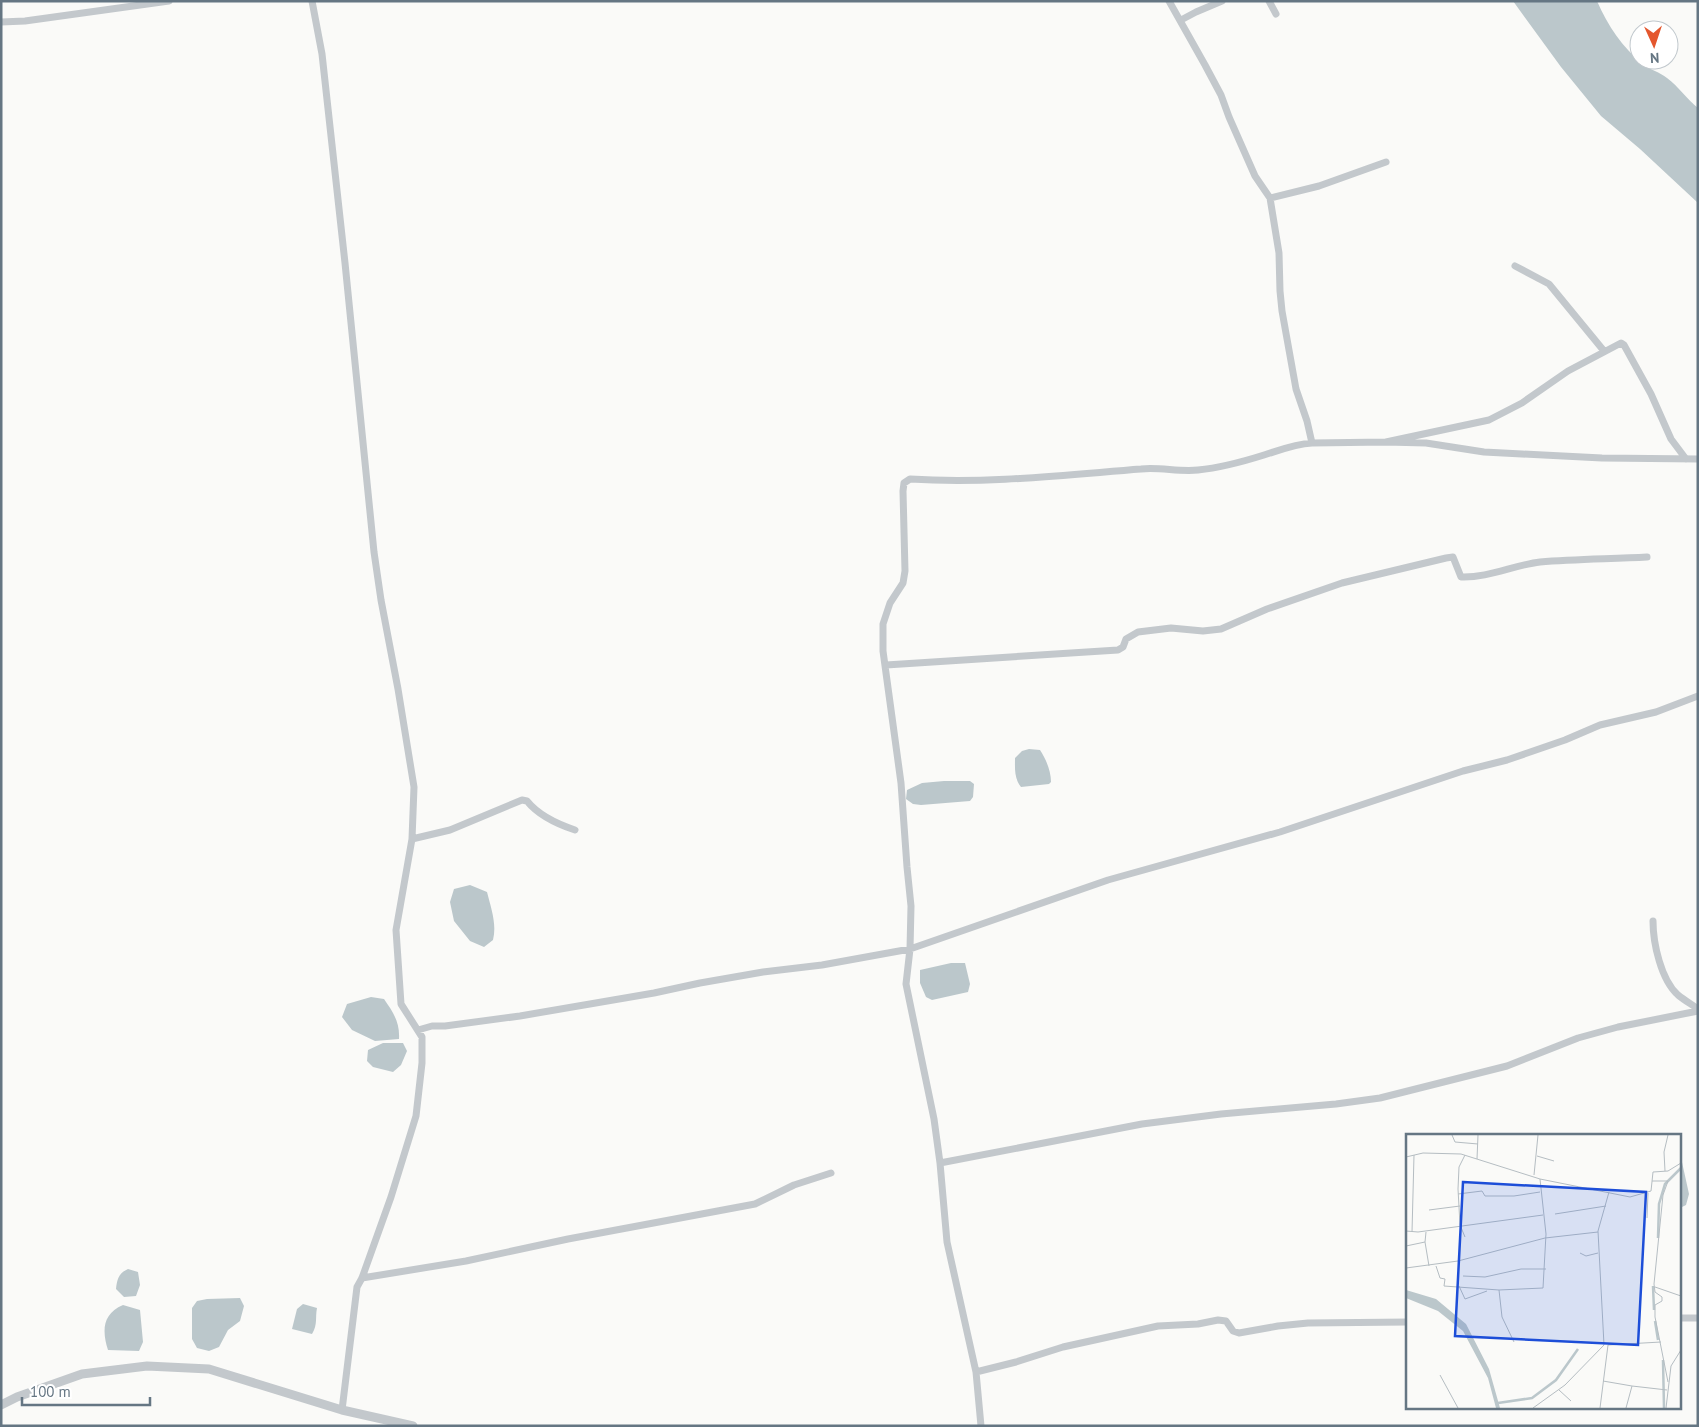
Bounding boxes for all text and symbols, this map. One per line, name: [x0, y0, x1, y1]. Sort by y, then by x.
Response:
north arrow: [1629, 20, 1679, 70]
text: N: [1650, 49, 1660, 67]
inset map: [1406, 1134, 1682, 1410]
scale bar: [22, 1374, 150, 1406]
text: 100 m: [30, 1382, 71, 1401]

